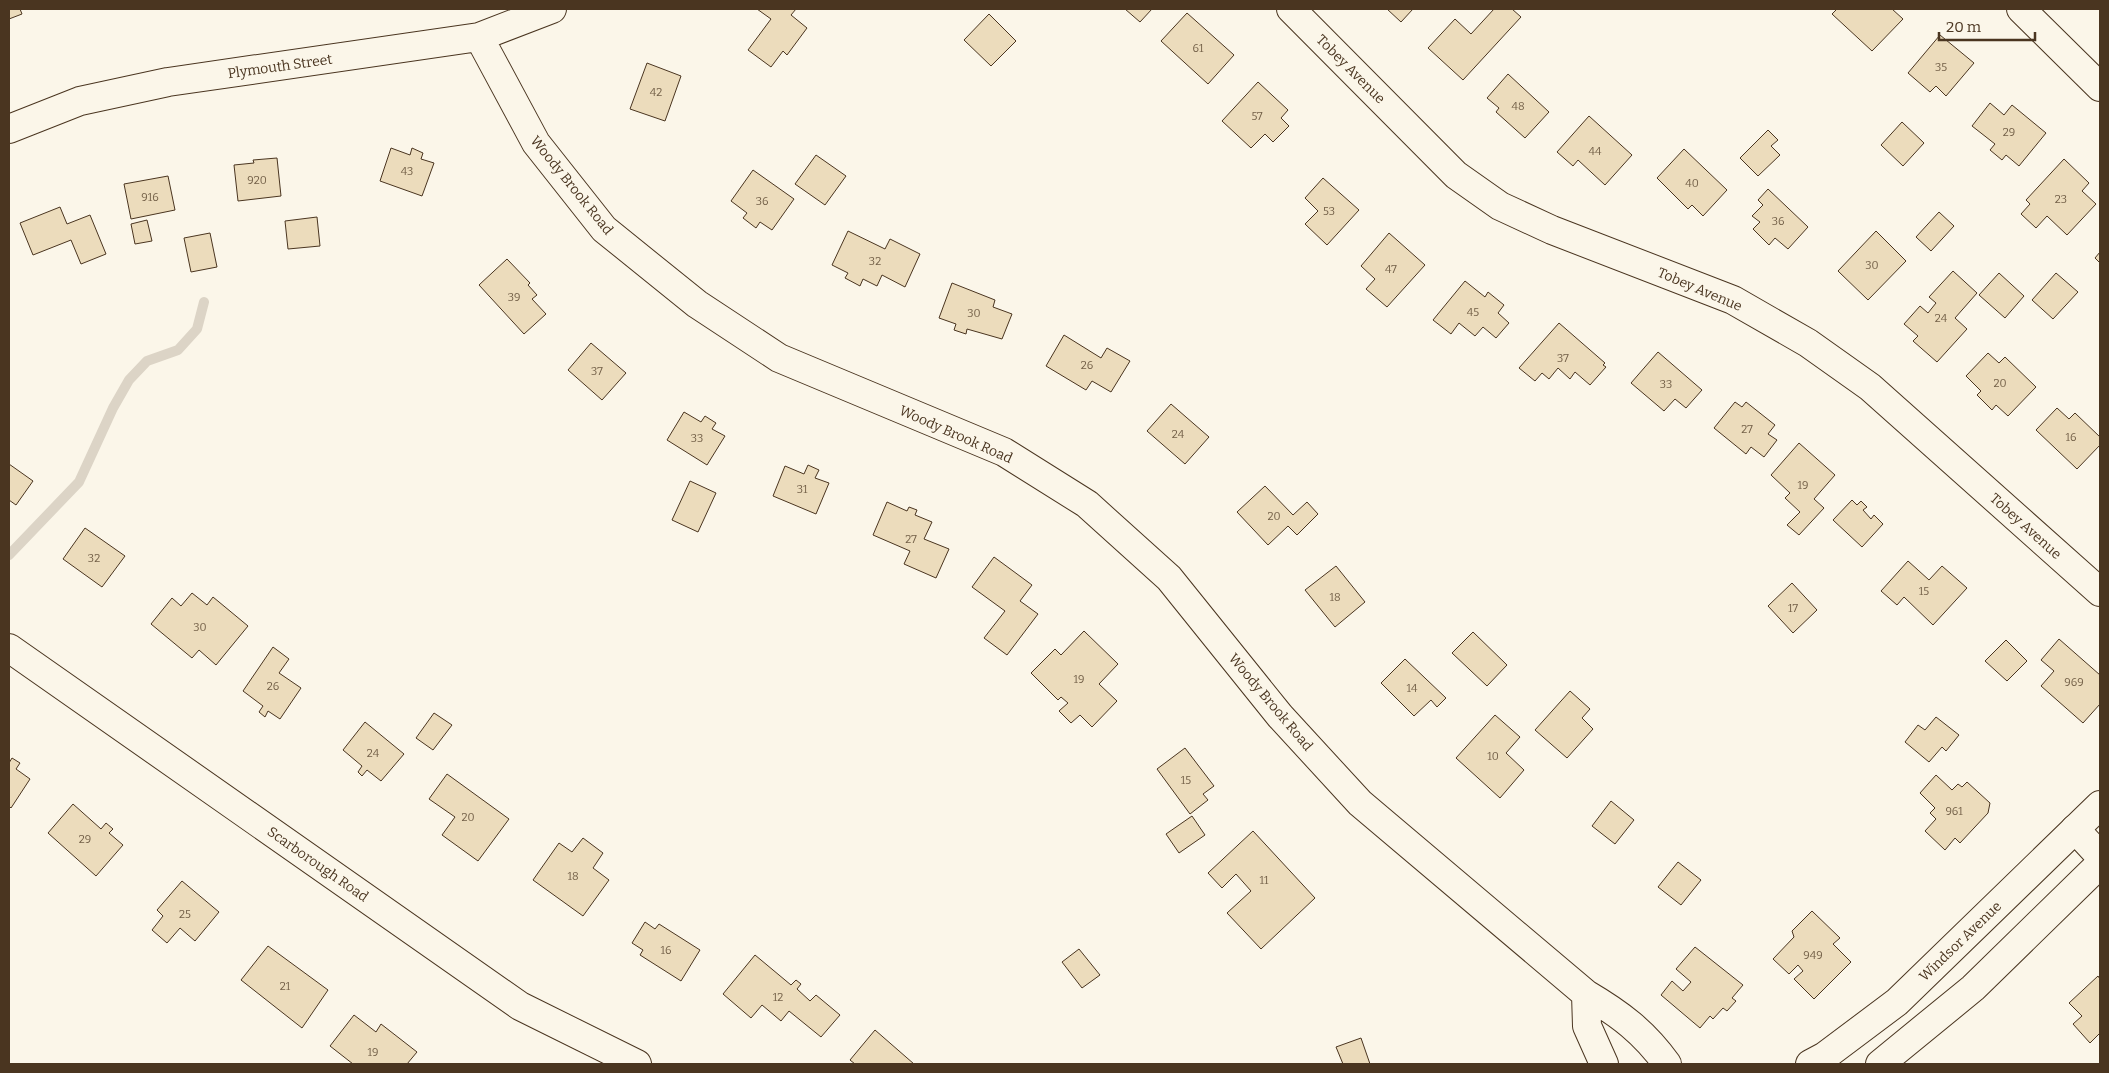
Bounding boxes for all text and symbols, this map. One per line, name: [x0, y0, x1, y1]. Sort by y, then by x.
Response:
scale bar: [1939, 10, 2035, 42]
text: 20 m: [1946, 18, 1982, 36]
street label: Tobey Avenue: [1313, 31, 1389, 107]
house number: 61: [1193, 42, 1204, 55]
street label: Plymouth Street: [227, 51, 333, 82]
house number: 35: [1935, 61, 1947, 74]
house number: 42: [650, 86, 662, 99]
house number: 48: [1511, 100, 1525, 113]
house number: 57: [1251, 110, 1263, 123]
house number: 29: [2003, 126, 2015, 139]
street label: Woody Brook Road: [527, 133, 617, 238]
house number: 44: [1589, 145, 1602, 158]
house number: 43: [401, 165, 413, 178]
house number: 920: [247, 174, 267, 187]
house number: 40: [1685, 177, 1699, 190]
house number: 916: [141, 191, 159, 204]
house number: 23: [2055, 193, 2067, 206]
house number: 36: [756, 195, 768, 208]
house number: 53: [1323, 205, 1335, 218]
house number: 36: [1772, 215, 1784, 228]
house number: 32: [869, 255, 881, 268]
house number: 30: [1865, 259, 1879, 272]
house number: 47: [1385, 263, 1397, 276]
street label: Tobey Avenue: [1655, 264, 1745, 315]
house number: 39: [508, 291, 520, 304]
house number: 45: [1467, 306, 1479, 319]
house number: 30: [967, 307, 981, 320]
house number: 24: [1935, 312, 1948, 325]
house number: 37: [1557, 352, 1569, 365]
house number: 26: [1081, 359, 1093, 372]
house number: 37: [591, 365, 603, 378]
house number: 20: [1993, 377, 2007, 390]
house number: 33: [1660, 378, 1672, 391]
street label: Woody Brook Road: [897, 402, 1015, 467]
house number: 27: [1741, 423, 1753, 436]
house number: 24: [1172, 428, 1185, 441]
house number: 16: [2066, 431, 2076, 444]
house number: 33: [691, 432, 703, 445]
house number: 19: [1798, 479, 1808, 492]
house number: 31: [797, 483, 808, 496]
street label: Tobey Avenue: [1986, 490, 2065, 563]
house number: 20: [1267, 510, 1281, 523]
house number: 27: [905, 533, 917, 546]
house number: 32: [88, 552, 100, 565]
house number: 15: [1919, 585, 1929, 598]
house number: 18: [1329, 591, 1341, 604]
house number: 17: [1788, 602, 1798, 615]
house number: 30: [193, 621, 207, 634]
street label: Woody Brook Road: [1225, 650, 1316, 755]
house number: 19: [1074, 673, 1084, 686]
house number: 969: [2064, 676, 2084, 689]
house number: 26: [267, 680, 279, 693]
house number: 14: [1407, 682, 1418, 695]
house number: 24: [367, 747, 380, 760]
house number: 10: [1487, 750, 1499, 763]
house number: 15: [1181, 774, 1191, 787]
house number: 961: [1945, 805, 1963, 818]
house number: 20: [461, 811, 475, 824]
street label: Scarborough Road: [264, 823, 372, 906]
house number: 29: [79, 833, 91, 846]
house number: 18: [567, 870, 579, 883]
house number: 11: [1260, 874, 1269, 887]
street label: Windsor Avenue: [1916, 898, 2005, 985]
house number: 25: [179, 908, 191, 921]
house number: 16: [661, 944, 671, 957]
house number: 949: [1803, 949, 1823, 962]
house number: 21: [280, 980, 291, 993]
house number: 12: [773, 991, 783, 1004]
house number: 19: [368, 1046, 378, 1059]

